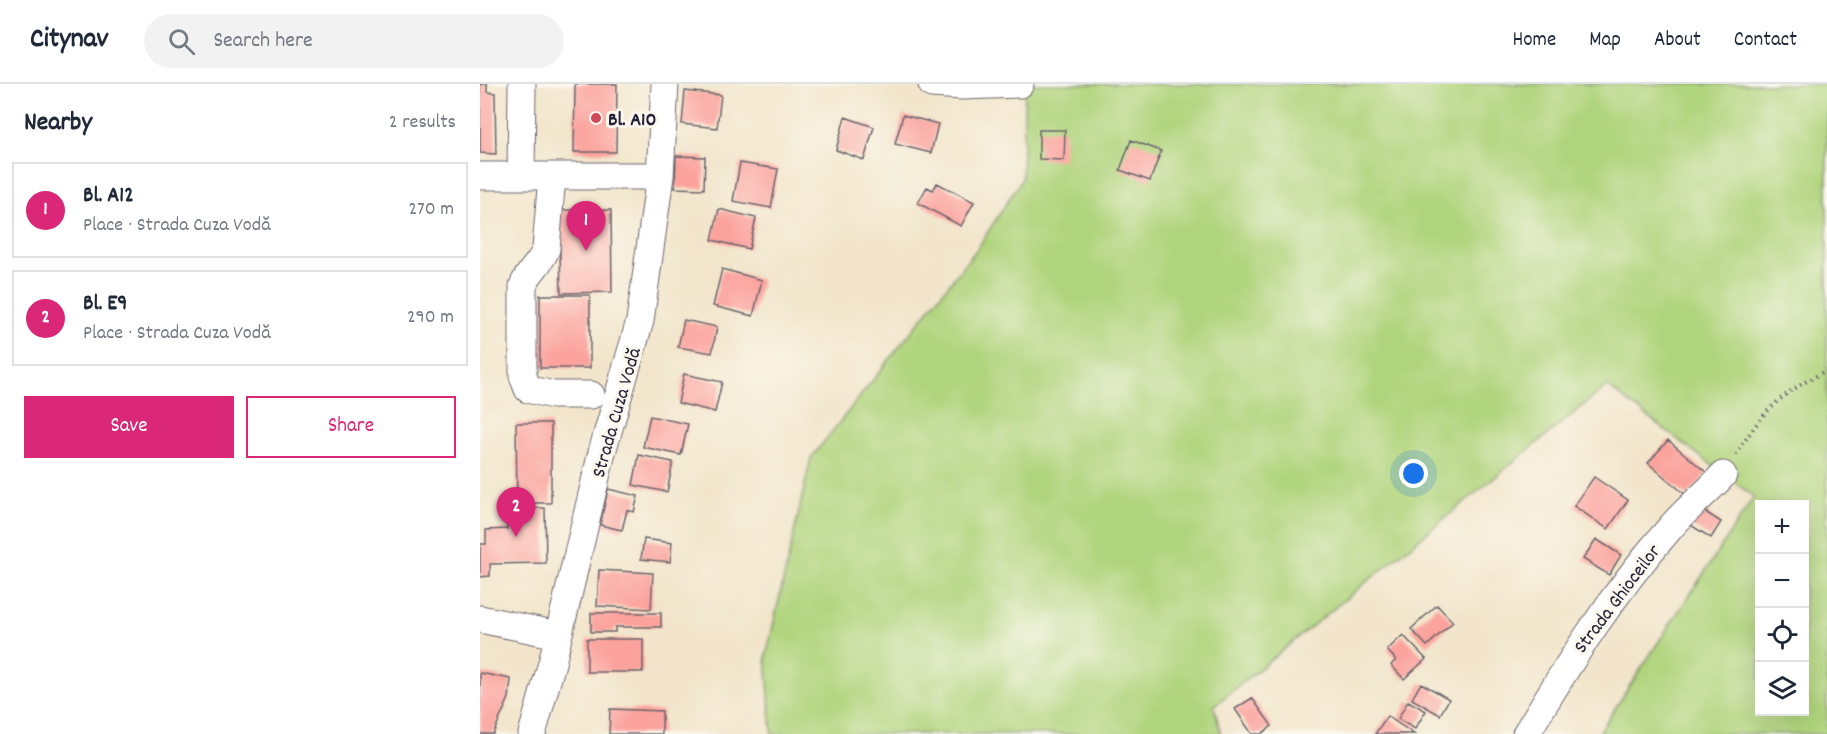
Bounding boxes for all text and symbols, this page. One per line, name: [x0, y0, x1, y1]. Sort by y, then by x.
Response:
search box: [144, 14, 564, 68]
text: Citynav: [30, 21, 108, 61]
icon: search: [165, 25, 198, 58]
text: Search here: [213, 26, 313, 57]
text: Home: [1512, 26, 1556, 56]
text: Map: [1589, 26, 1621, 56]
text: About: [1654, 26, 1701, 56]
text: Contact: [1734, 26, 1797, 56]
text: Nearby: [24, 105, 92, 142]
place label: Bl. A10: [608, 107, 656, 135]
text: 2 results: [389, 109, 456, 137]
marker: Bl. A10: [589, 111, 603, 125]
text: Bl. A12: [83, 181, 134, 212]
text: 1: [43, 196, 48, 224]
text: 270 m: [408, 196, 454, 224]
pin: 1: [566, 202, 606, 251]
text: Place · Strada Cuza Vodă: [83, 212, 271, 240]
text: Bl. E9: [83, 289, 127, 320]
text: 2: [41, 304, 50, 332]
text: 290 m: [407, 304, 454, 332]
text: Place · Strada Cuza Vodă: [83, 320, 271, 348]
street label: Strada Cuza Vodă: [586, 344, 650, 481]
button: Save: [24, 396, 234, 458]
button: Share: [246, 396, 456, 458]
your location: [1399, 459, 1428, 488]
pin: 2: [496, 488, 536, 537]
map controls: [1755, 500, 1809, 716]
button: +: [1755, 500, 1809, 554]
street label: Strada Ghioceilor: [1568, 539, 1669, 660]
button: −: [1755, 554, 1809, 608]
button: locate: [1755, 608, 1809, 662]
button: layers: [1755, 662, 1809, 716]

